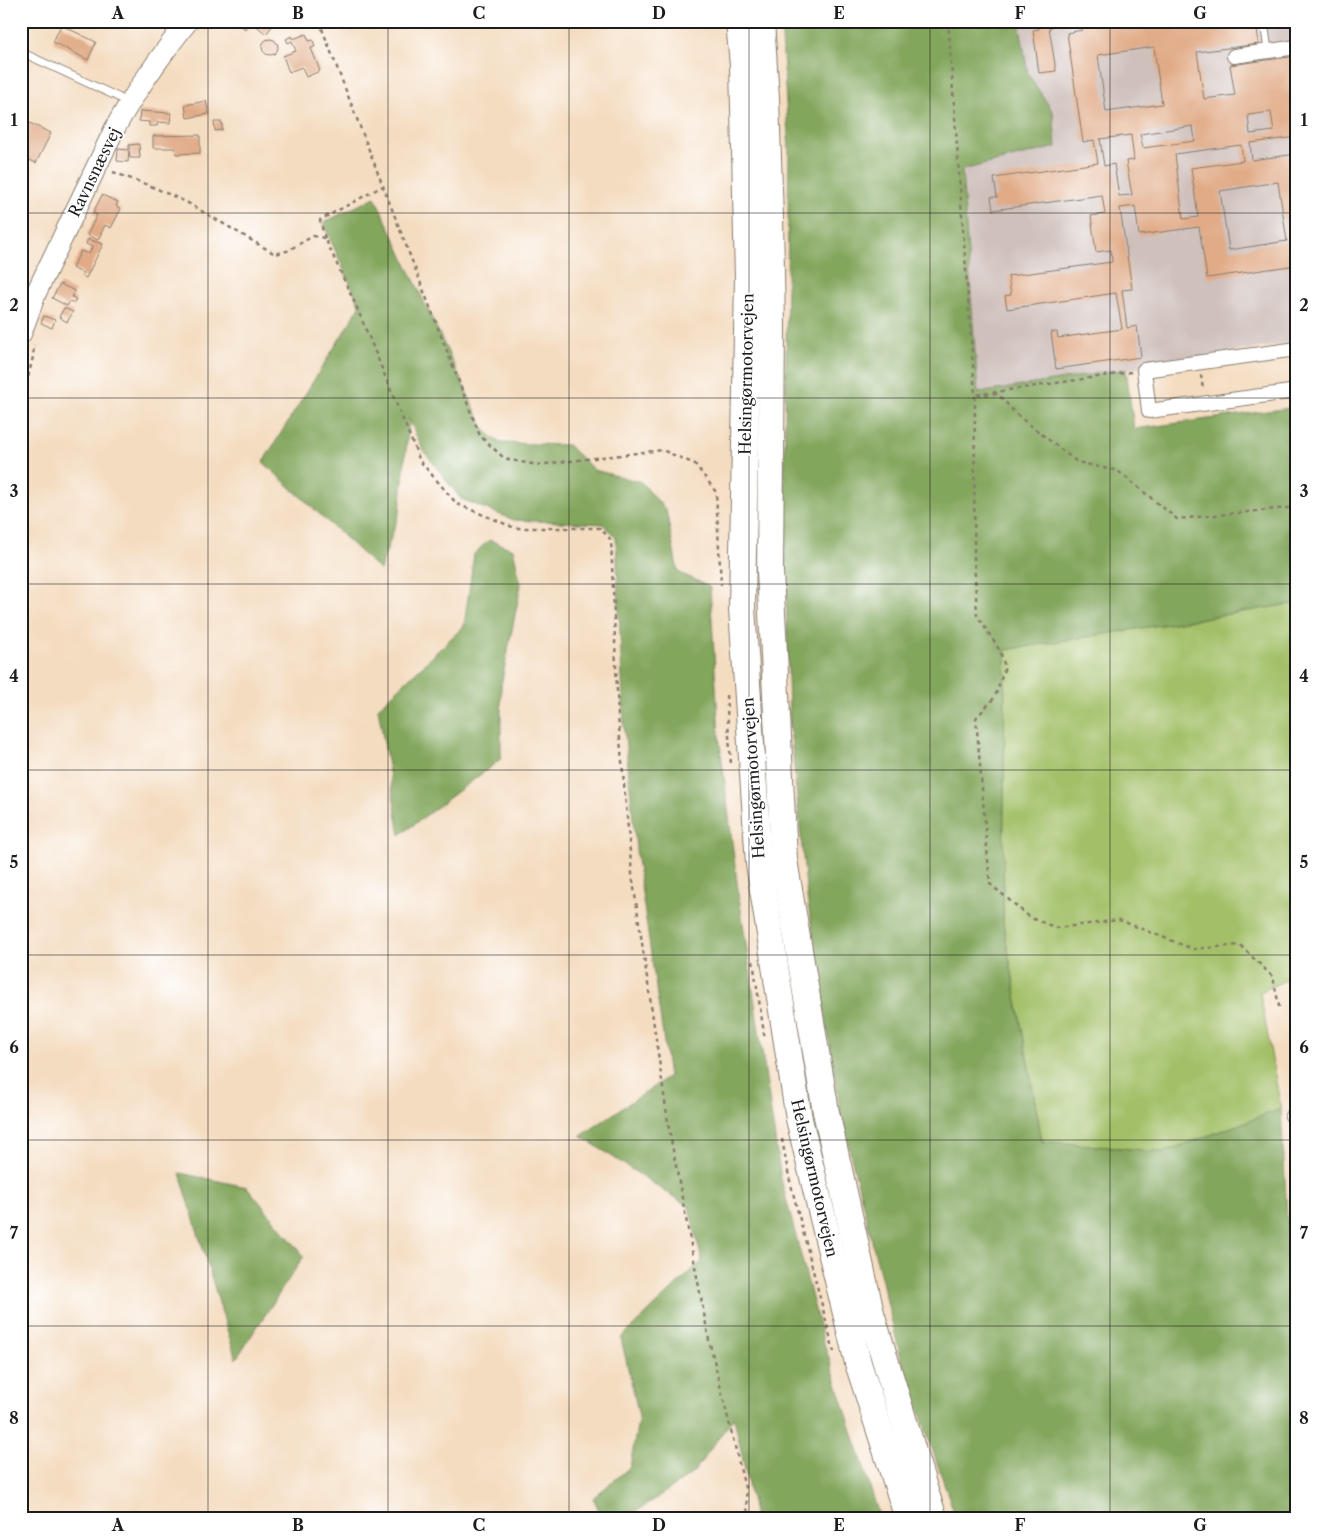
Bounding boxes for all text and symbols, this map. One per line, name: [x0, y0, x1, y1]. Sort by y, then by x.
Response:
text: A: [111, 3, 125, 23]
text: B: [292, 3, 304, 23]
text: C: [473, 3, 485, 23]
text: D: [652, 3, 666, 23]
text: E: [833, 3, 845, 23]
text: F: [1015, 3, 1026, 23]
text: G: [1193, 3, 1207, 23]
text: 1: [10, 110, 18, 130]
text: 1: [1300, 110, 1308, 130]
street label: Ravnsnæsvej: [64, 124, 124, 220]
street label: Helsingørmotorvejen: [735, 293, 757, 455]
text: 2: [9, 295, 19, 315]
text: 2: [1299, 295, 1309, 315]
text: 3: [9, 481, 19, 501]
text: 3: [1299, 481, 1309, 501]
text: 4: [9, 666, 19, 686]
text: 4: [1299, 666, 1309, 686]
street label: Helsingørmotorvejen: [737, 697, 769, 859]
text: 5: [10, 852, 19, 872]
text: 5: [1300, 852, 1309, 872]
text: 6: [9, 1037, 19, 1057]
text: 6: [1299, 1037, 1309, 1057]
street label: Helsingørmotorvejen: [787, 1097, 843, 1259]
text: 7: [10, 1223, 19, 1243]
text: 7: [1300, 1223, 1309, 1243]
text: 8: [9, 1408, 19, 1428]
text: 8: [1299, 1408, 1309, 1428]
text: A: [111, 1515, 125, 1535]
text: B: [292, 1515, 304, 1535]
text: C: [473, 1515, 485, 1535]
text: D: [652, 1515, 666, 1535]
text: E: [833, 1515, 845, 1535]
text: F: [1015, 1515, 1026, 1535]
text: G: [1193, 1515, 1207, 1535]

